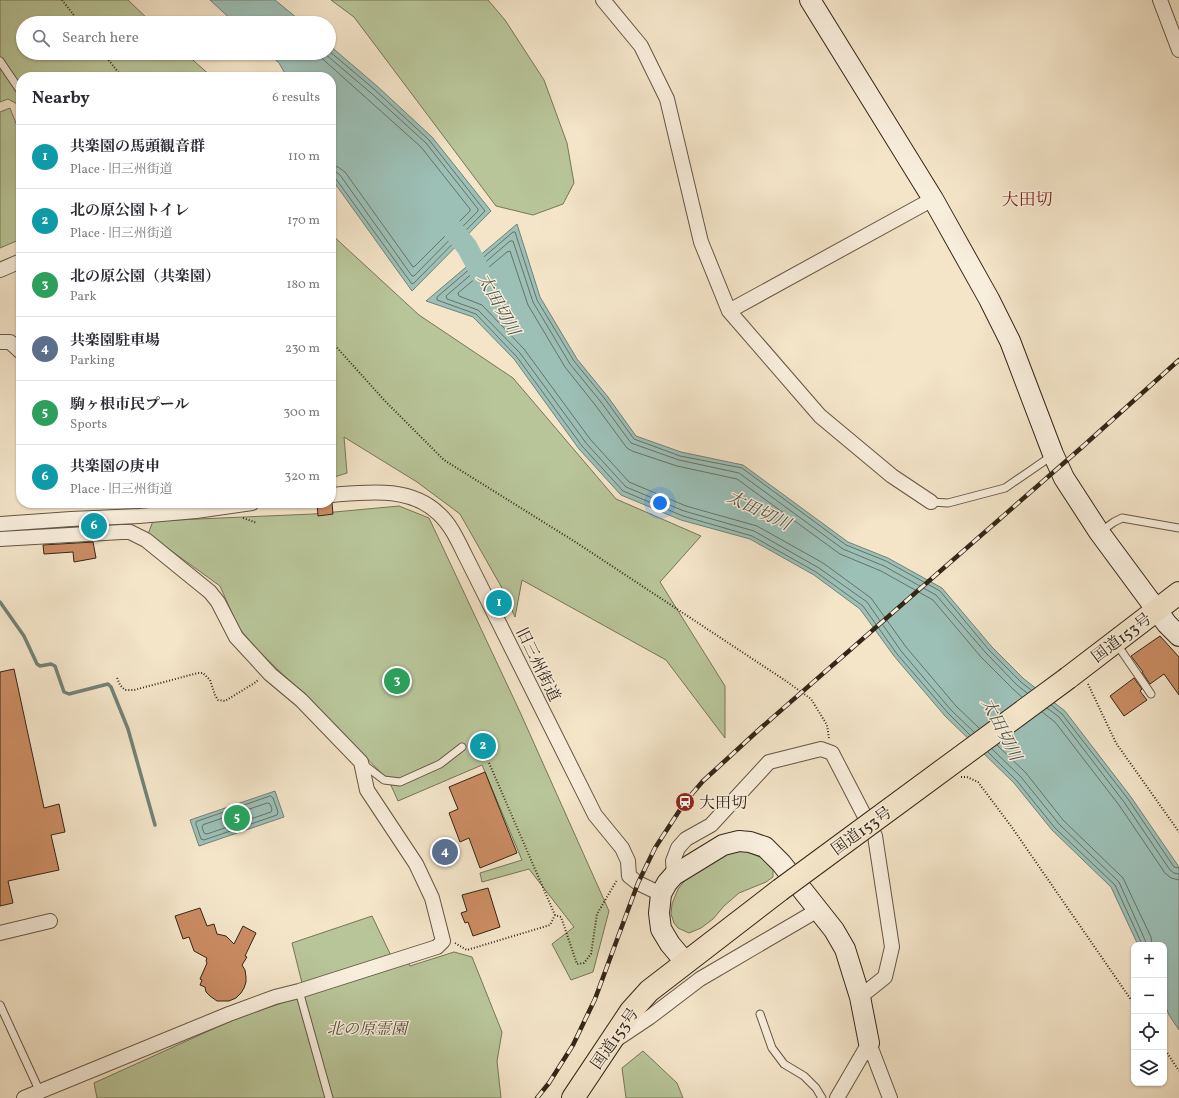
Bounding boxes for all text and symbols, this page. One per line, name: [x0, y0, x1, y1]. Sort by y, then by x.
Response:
search box: [16, 16, 336, 60]
icon: search: [30, 27, 52, 49]
text: Search here: [62, 28, 139, 49]
text: Nearby: [32, 87, 90, 110]
text: 6 results: [272, 89, 320, 107]
text: 共楽園の馬頭観音群: [70, 137, 205, 158]
text: 1: [42, 148, 48, 166]
text: 110 m: [288, 148, 320, 166]
text: Place · 旧三州街道: [70, 161, 173, 179]
district label: 大田切: [1002, 189, 1053, 212]
text: 北の原公園トイレ: [70, 201, 189, 222]
text: 2: [42, 212, 48, 230]
text: 170 m: [287, 212, 320, 230]
text: Place · 旧三州街道: [70, 225, 173, 243]
text: 北の原公園（共楽園）: [70, 267, 220, 288]
water label: 太田切川: [471, 269, 525, 342]
text: 3: [42, 276, 48, 294]
text: 180 m: [286, 276, 320, 294]
text: Park: [70, 288, 97, 306]
text: 共楽園駐車場: [70, 331, 160, 352]
text: 4: [41, 340, 49, 358]
text: 230 m: [285, 340, 320, 358]
text: Parking: [70, 352, 115, 370]
text: 駒ヶ根市民プール: [70, 395, 189, 416]
text: 5: [42, 404, 48, 422]
text: 300 m: [284, 404, 320, 422]
text: Sports: [70, 416, 107, 434]
text: 共楽園の庚申: [70, 457, 160, 478]
text: 6: [41, 468, 49, 486]
text: 320 m: [285, 468, 320, 486]
text: Place · 旧三州街道: [70, 481, 173, 499]
water label: 太田切川: [723, 486, 796, 537]
your location: [650, 493, 670, 513]
pin: 6: [81, 511, 107, 541]
pin: 1: [486, 588, 512, 618]
street label: 国道153号: [1088, 609, 1157, 668]
street label: 旧三州街道: [510, 624, 565, 706]
pin: 3: [384, 666, 410, 696]
water label: 太田切川: [975, 694, 1027, 767]
pin: 2: [470, 731, 496, 761]
station icon: 大田切: [674, 791, 696, 813]
place label: 大田切: [699, 793, 747, 815]
street label: 国道153号: [827, 802, 897, 861]
pin: 5: [224, 803, 250, 833]
pin: 4: [432, 837, 458, 867]
map controls: [1131, 942, 1167, 1086]
button: +: [1131, 942, 1167, 978]
button: −: [1131, 978, 1167, 1014]
street label: 国道153号: [587, 1004, 645, 1074]
button: locate: [1131, 1014, 1167, 1050]
park label: 北の原霊園: [327, 1019, 410, 1041]
button: layers: [1131, 1050, 1167, 1086]

